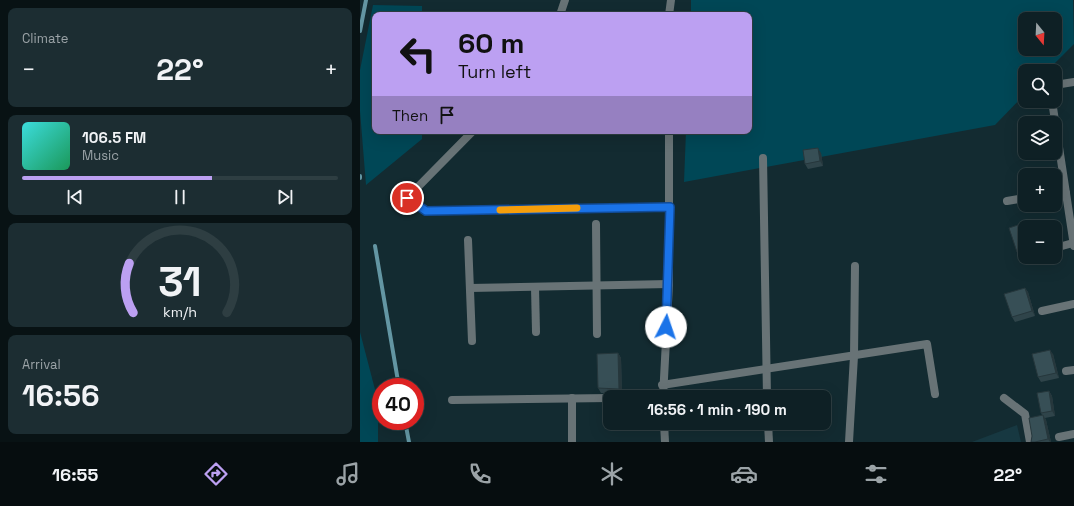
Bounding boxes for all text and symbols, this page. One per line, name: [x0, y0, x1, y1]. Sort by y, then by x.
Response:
north arrow: [1018, 12, 1062, 56]
map controls: [1018, 12, 1062, 264]
text: 60 m: [458, 25, 524, 61]
icon: left: [392, 28, 444, 80]
text: Climate: [22, 30, 68, 47]
text: 22°: [156, 50, 204, 89]
text: −: [22, 55, 36, 83]
text: +: [324, 55, 338, 83]
text: Turn left: [458, 60, 531, 83]
button: search: [1018, 64, 1062, 108]
icon: arrive: [436, 104, 458, 126]
text: Then: [392, 106, 428, 125]
button: layers: [1018, 116, 1062, 160]
text: 106.5 FM: [82, 128, 146, 147]
text: Music: [82, 147, 119, 164]
button: +: [1018, 168, 1062, 212]
pin: [390, 181, 424, 215]
icon: previous: [64, 186, 86, 208]
icon: pause: [169, 186, 191, 208]
icon: next: [274, 186, 296, 208]
icon: arrive: [396, 187, 418, 209]
button: −: [1018, 220, 1062, 264]
text: 31: [158, 254, 202, 307]
text: km/h: [163, 302, 197, 320]
position arrow: [645, 306, 687, 348]
text: Arrival: [22, 356, 61, 373]
text: 16:56: [22, 376, 100, 415]
speed limit sign: 40: [372, 378, 424, 430]
text: 16:56 · 1 min · 190 m: [647, 400, 787, 419]
icon: directions: [202, 460, 230, 488]
icon: music: [334, 460, 362, 488]
icon: phone: [466, 460, 494, 488]
icon: climate: [598, 460, 626, 488]
icon: car: [730, 460, 758, 488]
icon: filters: [862, 460, 890, 488]
text: 16:55: [52, 463, 98, 486]
text: 22°: [994, 463, 1022, 486]

